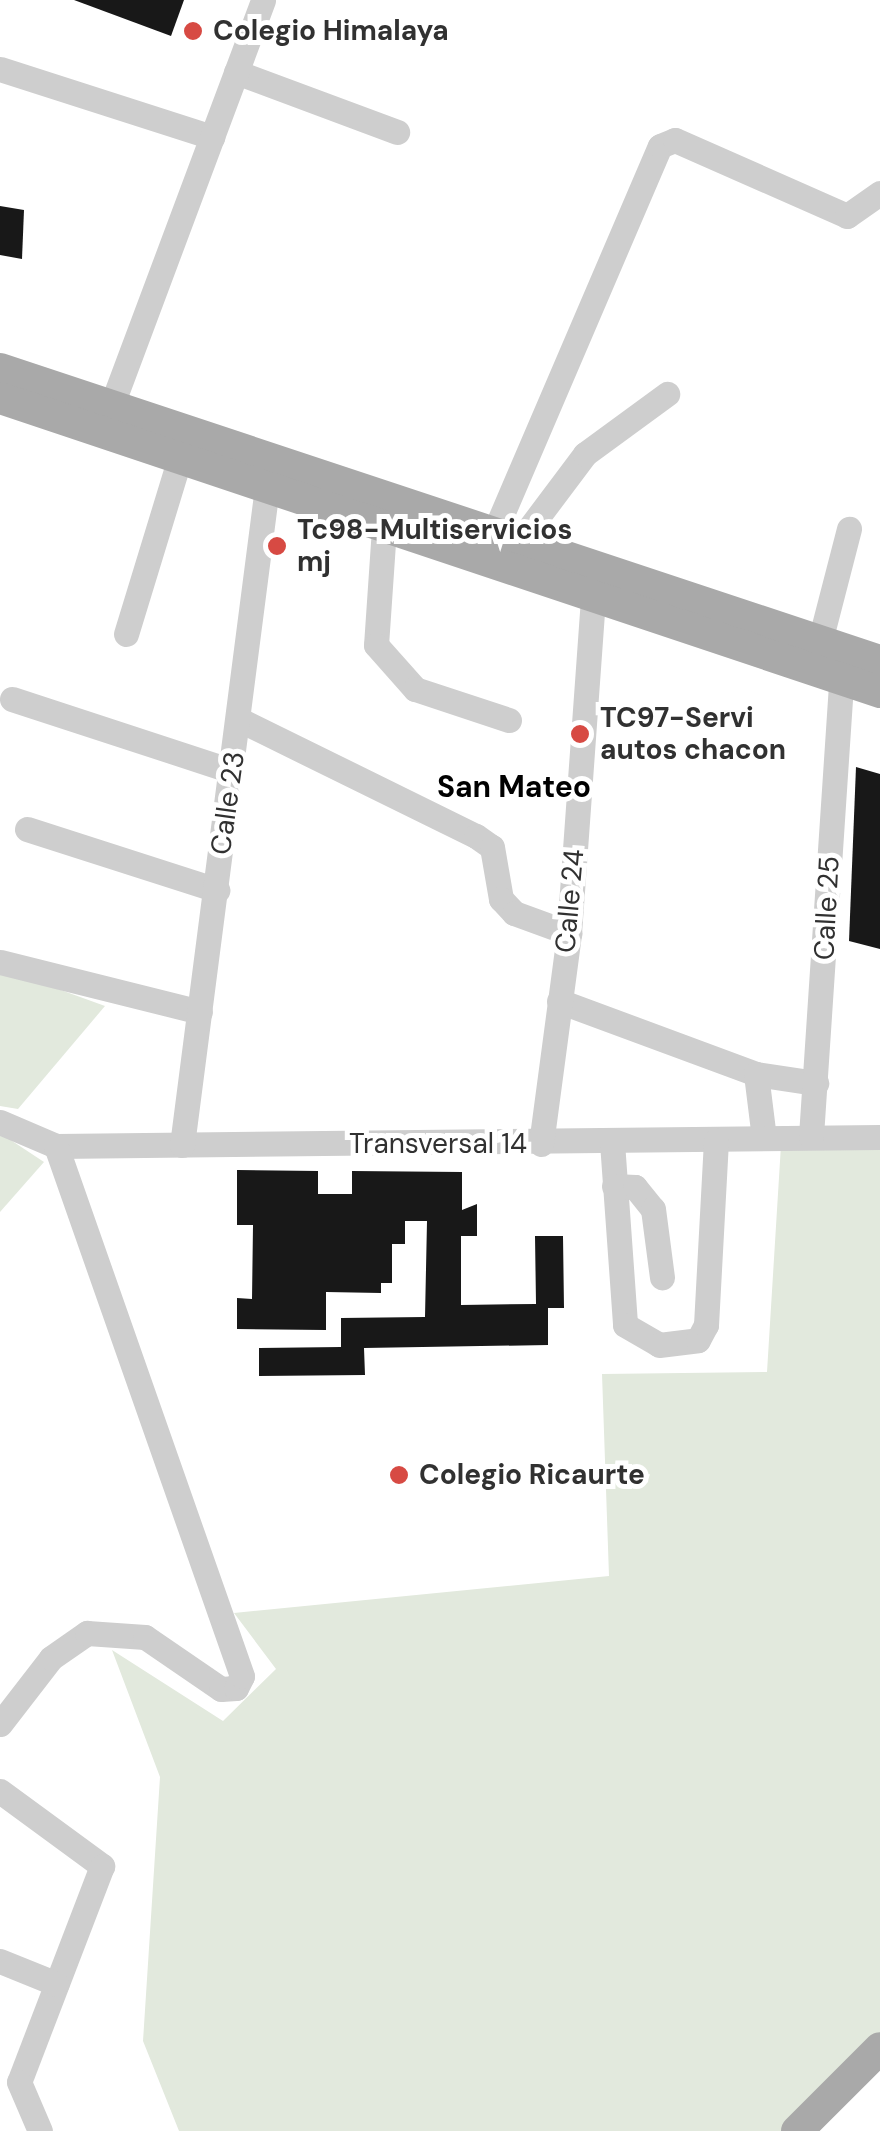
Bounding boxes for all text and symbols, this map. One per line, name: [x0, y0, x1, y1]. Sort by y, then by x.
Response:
place label: Colegio Himalaya: [213, 14, 449, 48]
marker: Colegio Himalaya: [182, 20, 204, 42]
place label: Tc98-Multiservicios mj: [297, 513, 572, 579]
marker: Tc98-Multiservicios mj: [266, 535, 288, 557]
place label: TC97-Servi autos chacon: [600, 701, 786, 767]
marker: TC97-Servi autos chacon: [569, 723, 591, 745]
street label: Calle 23: [204, 749, 252, 857]
district label: San Mateo: [437, 769, 591, 805]
street label: Calle 24: [549, 848, 591, 954]
street label: Calle 25: [807, 855, 847, 961]
street label: Transversal 14: [349, 1127, 527, 1161]
place label: Colegio Ricaurte: [419, 1458, 645, 1492]
marker: Colegio Ricaurte: [388, 1464, 410, 1486]

